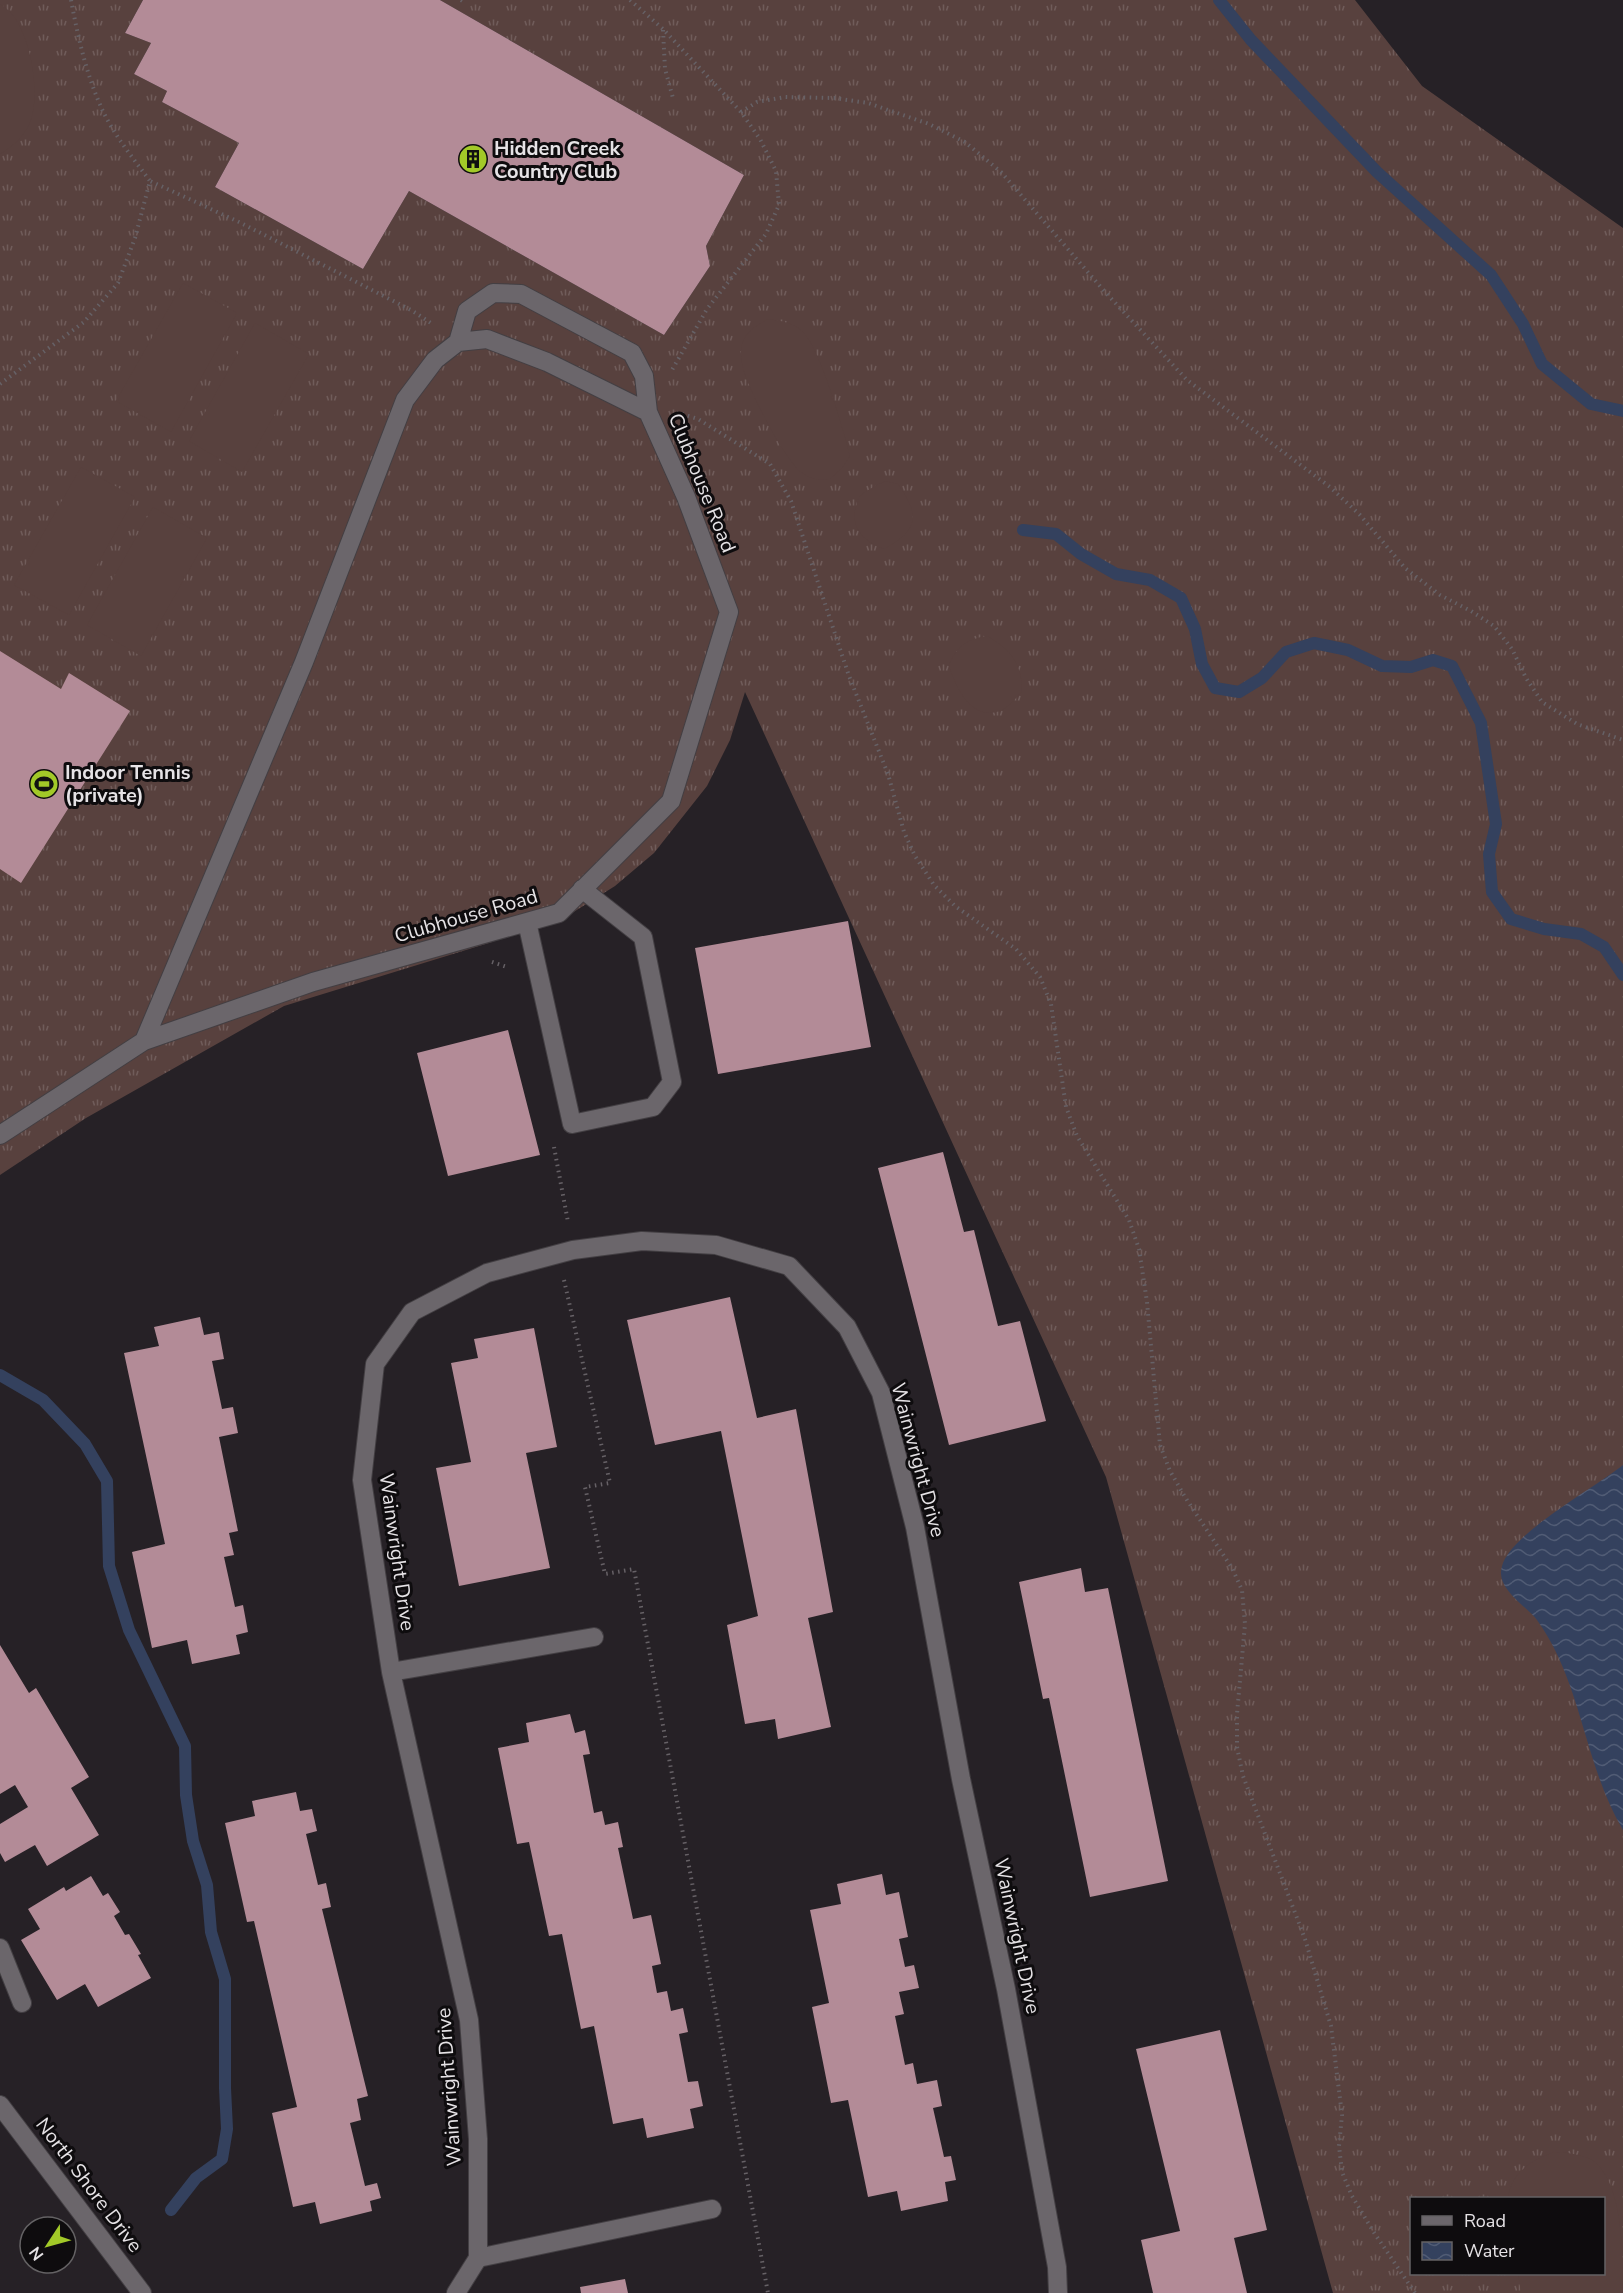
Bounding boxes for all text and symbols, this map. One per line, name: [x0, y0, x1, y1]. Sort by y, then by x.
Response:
place label: Hidden Creek Country Club: [494, 135, 621, 185]
building icon: Hidden Creek Country Club: [457, 143, 489, 175]
street label: Clubhouse Road: [662, 409, 742, 557]
place label: Indoor Tennis (private): [65, 759, 191, 809]
sports icon: Indoor Tennis (private): [28, 768, 60, 800]
street label: Clubhouse Road: [391, 883, 541, 949]
street label: Wainwright Drive: [884, 1380, 952, 1540]
street label: Wainwright Drive: [373, 1472, 421, 1632]
street label: Wainwright Drive: [987, 1856, 1047, 2016]
street label: Wainwright Drive: [430, 2007, 468, 2167]
street label: North Shore Drive: [31, 2113, 147, 2257]
legend: [1410, 2197, 1605, 2275]
text: Road: [1464, 2209, 1506, 2233]
north arrow: [18, 2215, 78, 2275]
text: Water: [1464, 2239, 1515, 2263]

